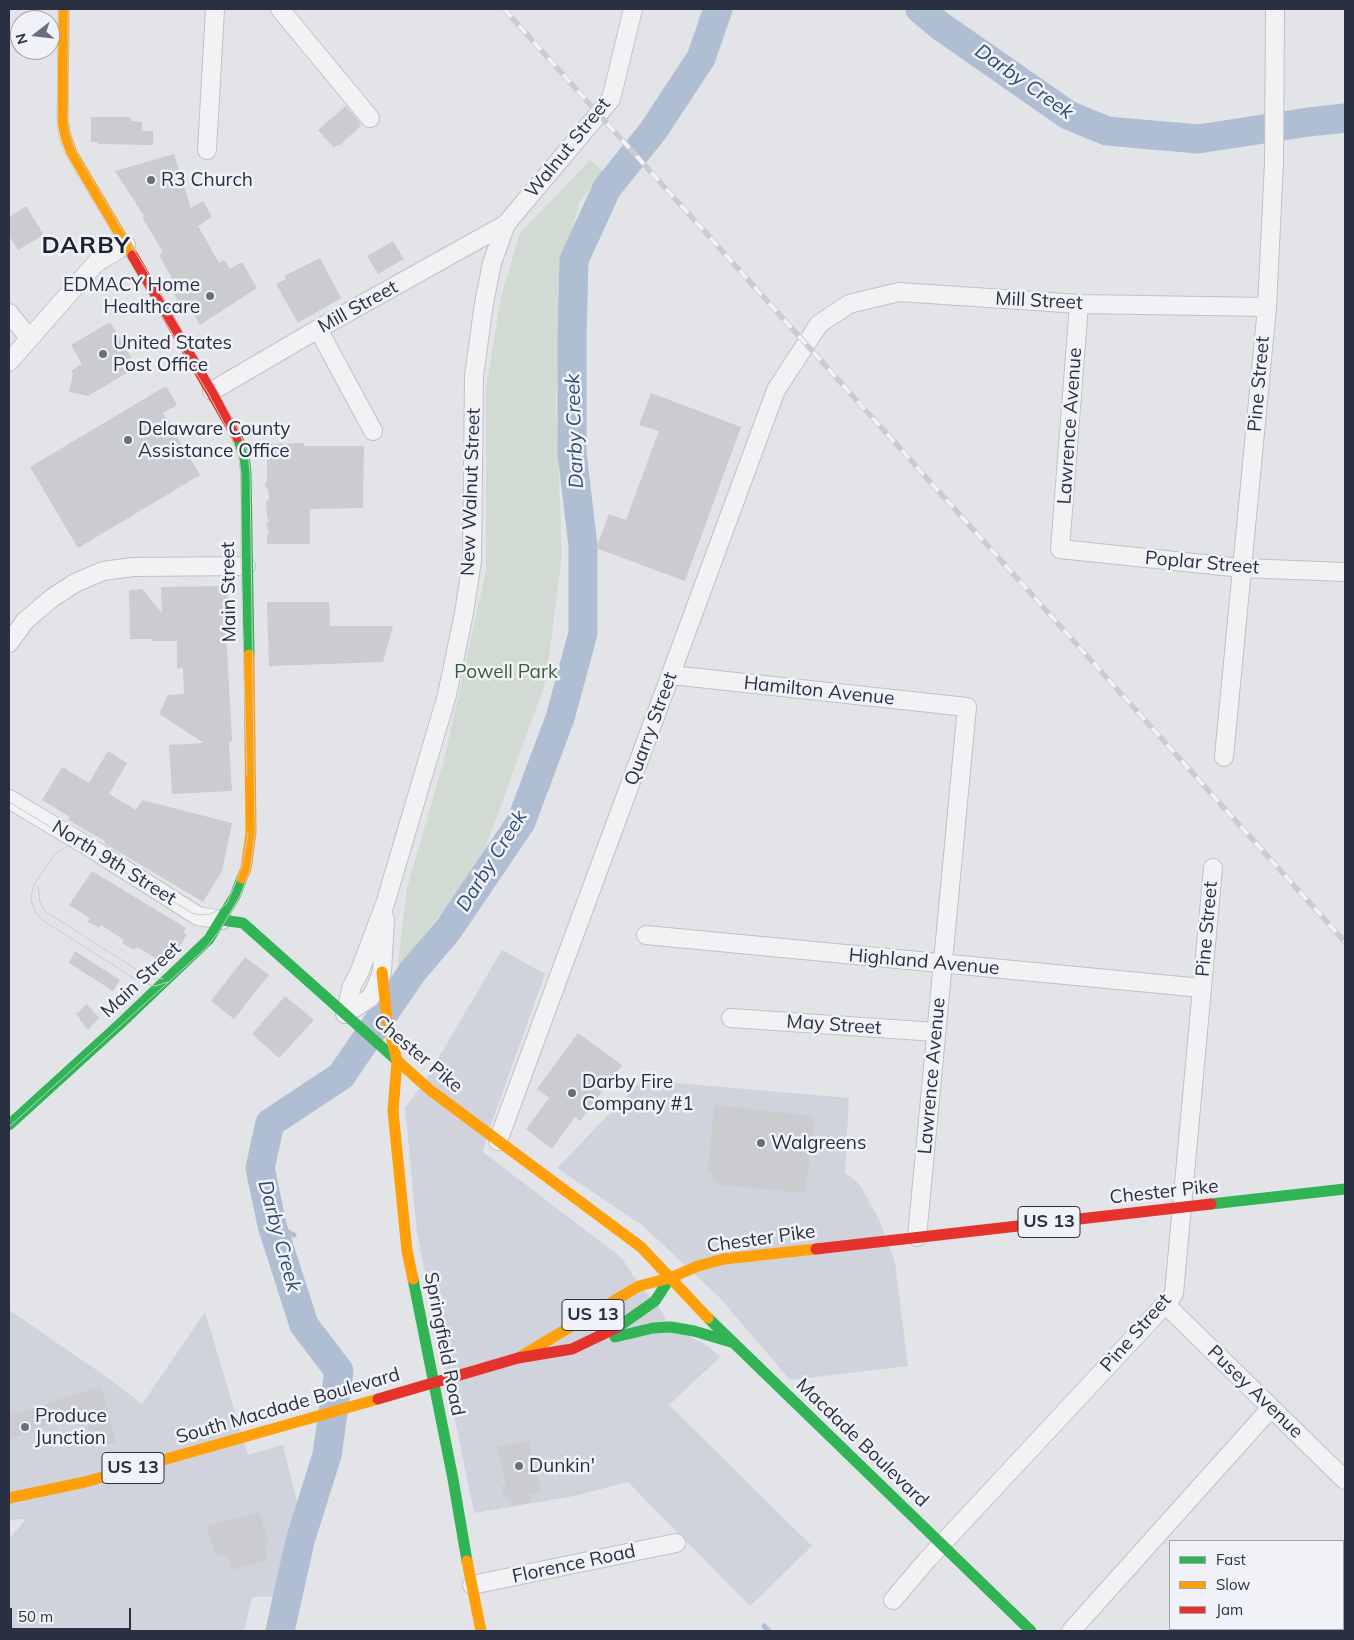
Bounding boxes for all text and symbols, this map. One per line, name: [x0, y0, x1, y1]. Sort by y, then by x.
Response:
north arrow: [10, 10, 60, 60]
text: N: [11, 31, 32, 46]
water label: Darby Creek: [970, 39, 1078, 125]
street label: Walnut Street: [521, 93, 615, 203]
place label: R3 Church: [161, 169, 253, 191]
marker: R3 Church: [145, 174, 157, 186]
district label: DARBY: [41, 232, 131, 260]
place label: EDMACY Home Healthcare: [63, 274, 200, 318]
street label: Mill Street: [314, 276, 402, 338]
street label: Mill Street: [995, 287, 1083, 315]
marker: EDMACY Home Healthcare: [204, 290, 216, 302]
place label: United States Post Office: [113, 332, 232, 376]
street label: Pine Street: [1243, 335, 1275, 433]
street label: Lawrence Avenue: [1053, 347, 1087, 505]
marker: United States Post Office: [97, 348, 109, 360]
water label: Darby Creek: [561, 373, 589, 489]
street label: New Walnut Street: [457, 408, 485, 576]
place label: Delaware County Assistance Office: [138, 418, 290, 462]
marker: Delaware County Assistance Office: [122, 434, 134, 446]
street label: Main Street: [217, 541, 241, 643]
street label: Poplar Street: [1144, 547, 1260, 579]
park label: Powell Park: [454, 661, 558, 683]
street label: Quarry Street: [620, 669, 682, 789]
street label: Hamilton Avenue: [743, 672, 895, 710]
water label: Darby Creek: [451, 806, 533, 916]
street label: North 9th Street: [48, 816, 180, 910]
street label: Pine Street: [1191, 880, 1223, 978]
street label: Main Street: [96, 937, 186, 1023]
street label: Highland Avenue: [848, 944, 1000, 980]
street label: Lawrence Avenue: [914, 997, 950, 1155]
street label: Chester Pike: [369, 1010, 467, 1098]
street label: May Street: [786, 1010, 882, 1040]
place label: Darby Fire Company #1: [582, 1071, 694, 1115]
marker: Darby Fire Company #1: [566, 1087, 578, 1099]
place label: Walgreens: [771, 1132, 866, 1154]
marker: Walgreens: [755, 1137, 767, 1149]
street label: Chester Pike: [1108, 1175, 1220, 1209]
water label: Darby Creek: [253, 1177, 305, 1295]
road number: US 13: [1018, 1206, 1080, 1238]
street label: Chester Pike: [705, 1220, 817, 1258]
street label: Springfield Road: [419, 1270, 469, 1418]
street label: Pine Street: [1096, 1289, 1176, 1377]
road number: US 13: [562, 1300, 624, 1330]
street label: Pusey Avenue: [1202, 1341, 1308, 1443]
street label: South Macdade Boulevard: [173, 1363, 403, 1449]
street label: Macdade Boulevard: [791, 1374, 933, 1512]
place label: Produce Junction: [35, 1405, 107, 1449]
marker: Produce Junction: [19, 1421, 31, 1433]
road number: US 13: [102, 1452, 164, 1484]
place label: Dunkin': [529, 1455, 595, 1477]
marker: Dunkin': [513, 1460, 525, 1472]
street label: Florence Road: [510, 1540, 638, 1588]
legend: [1169, 1540, 1344, 1630]
text: Fast: [1216, 1550, 1246, 1569]
text: Slow: [1216, 1575, 1250, 1594]
scale bar: [12, 1598, 134, 1630]
text: Jam: [1216, 1600, 1243, 1619]
text: 50 m: [18, 1607, 53, 1626]

